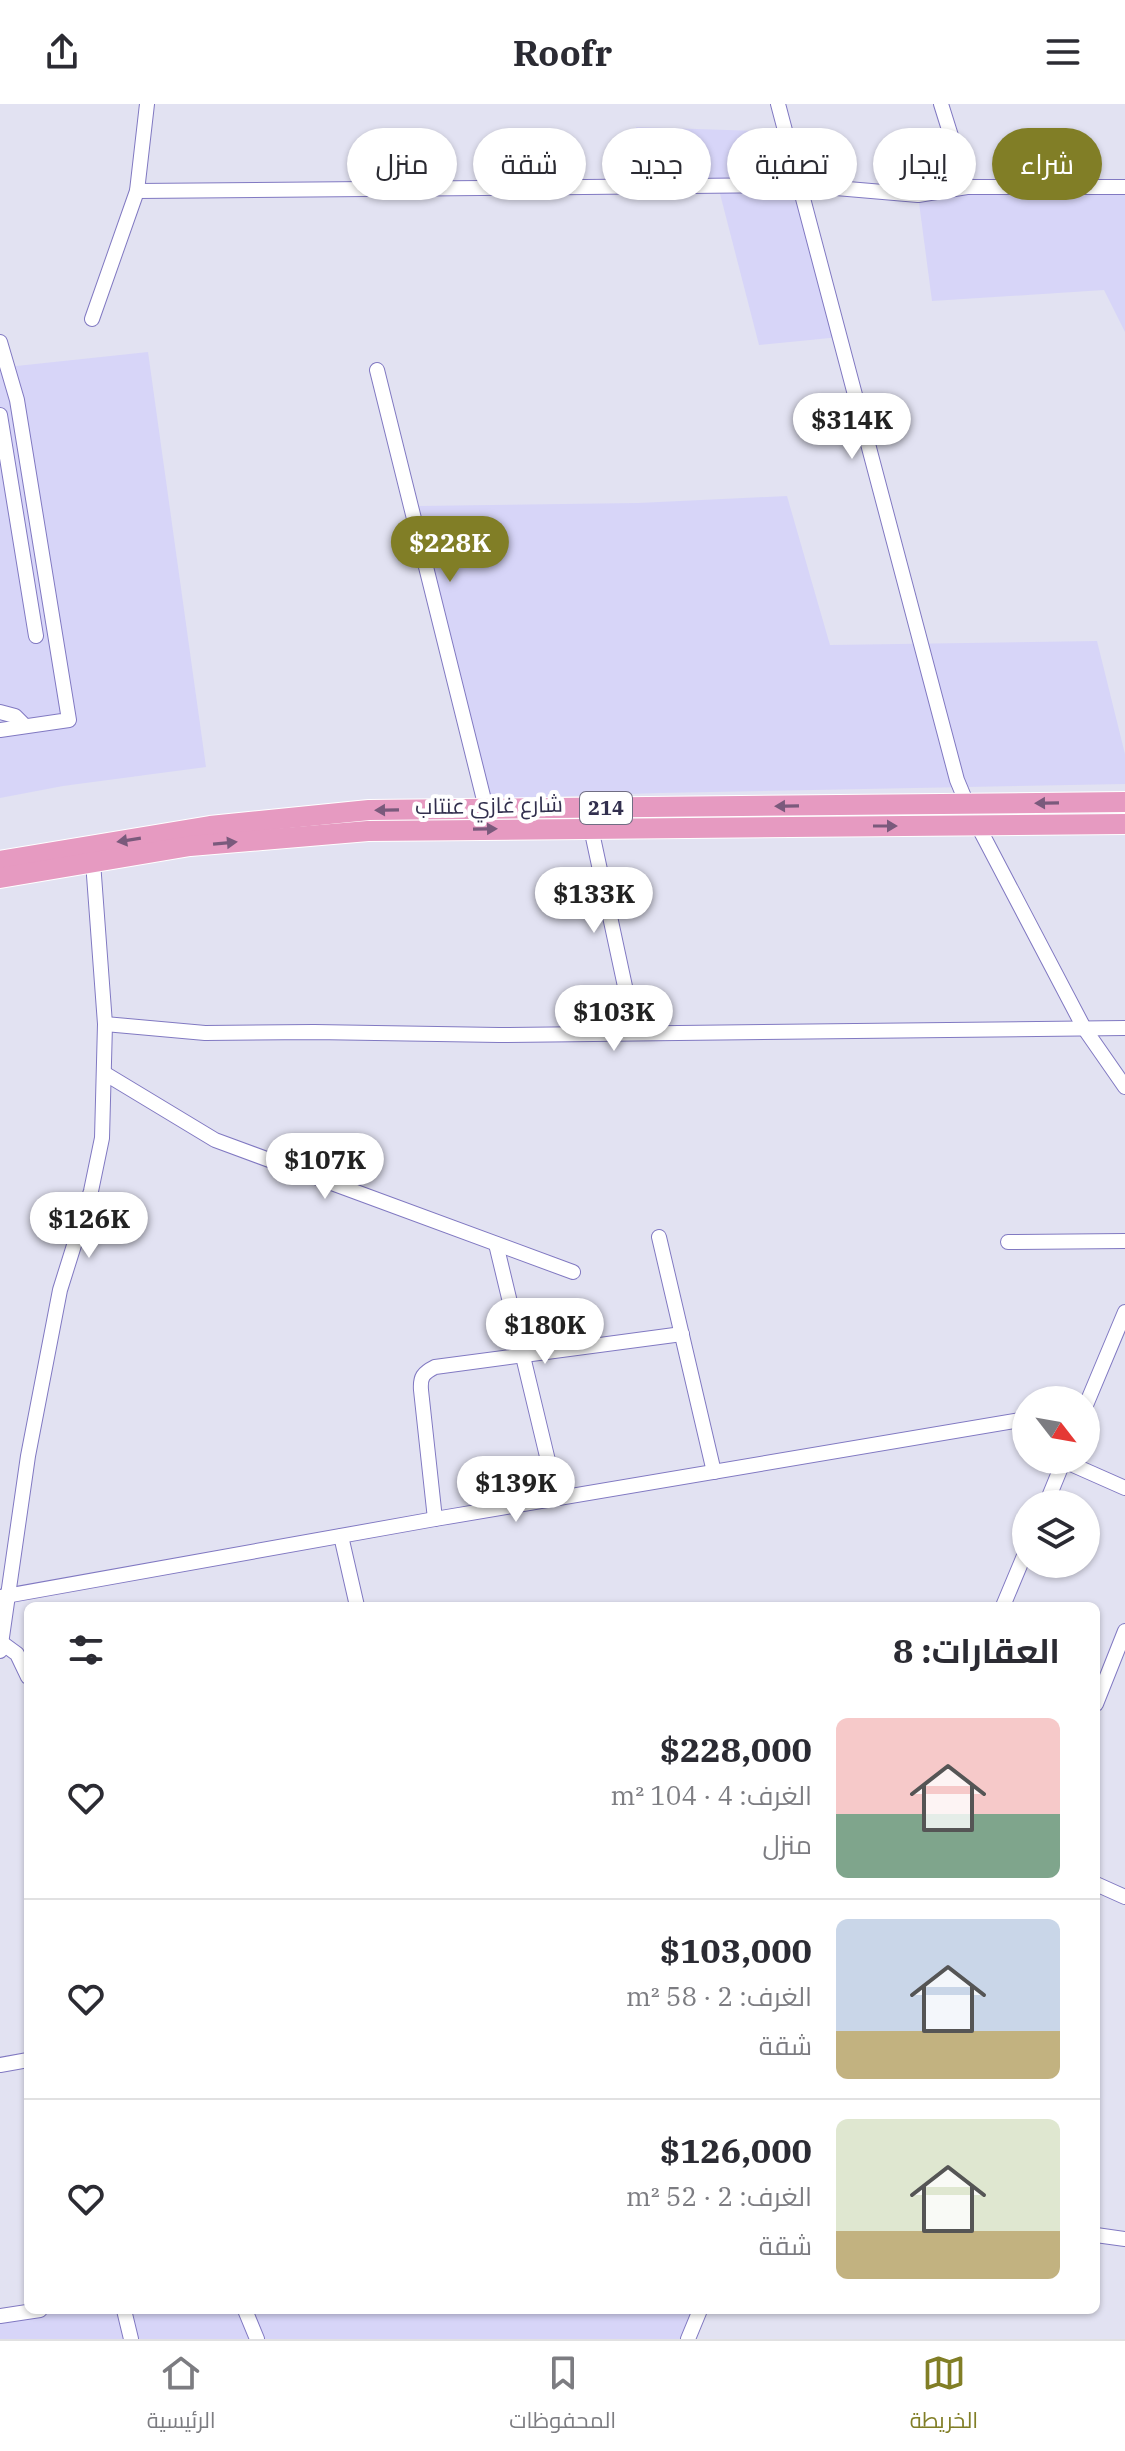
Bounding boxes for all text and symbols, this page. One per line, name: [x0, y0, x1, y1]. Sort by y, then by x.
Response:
text: Roofr: [513, 29, 612, 76]
icon: share: [40, 30, 84, 74]
icon: menu: [1041, 30, 1085, 74]
chip: منزل: [347, 128, 457, 200]
chip: شقة: [473, 128, 586, 200]
chip: جديد: [602, 128, 711, 200]
chip: تصفية: [727, 128, 857, 200]
chip: إيجار: [873, 128, 976, 200]
chip: شراء: [992, 128, 1102, 200]
pin: $314K: [796, 393, 908, 461]
text: $314K: [811, 402, 893, 436]
pin: $228K: [394, 516, 506, 584]
text: $228K: [409, 525, 491, 559]
street label: شارع غازي عنتاب: [415, 789, 563, 823]
road number: 214: [580, 792, 632, 824]
one-way arrow: [1034, 797, 1059, 809]
one-way arrow: [774, 800, 799, 812]
one-way arrow: [374, 804, 399, 816]
one-way arrow: [873, 820, 898, 832]
one-way arrow: [473, 823, 498, 836]
one-way arrow: [116, 834, 141, 846]
one-way arrow: [213, 836, 238, 849]
pin: $133K: [538, 867, 650, 935]
text: $133K: [553, 876, 635, 910]
pin: $103K: [558, 985, 670, 1053]
text: $103K: [573, 994, 655, 1028]
pin: $107K: [269, 1133, 381, 1201]
text: $107K: [284, 1142, 366, 1176]
pin: $126K: [33, 1192, 145, 1260]
text: $126K: [48, 1201, 130, 1235]
pin: $180K: [489, 1298, 601, 1366]
text: $180K: [504, 1307, 586, 1341]
north arrow: [1012, 1386, 1100, 1474]
map controls: [1012, 1386, 1100, 1578]
pin: $139K: [460, 1456, 572, 1524]
text: $139K: [475, 1465, 557, 1499]
button: layers: [1012, 1490, 1100, 1578]
icon: filters: [64, 1628, 108, 1672]
text: العقارات: 8: [893, 1628, 1060, 1672]
text: $228,000: [660, 1727, 812, 1771]
icon: home: [900, 1750, 996, 1846]
icon: heart: [64, 1776, 108, 1820]
text: الغرف: 4 · 104 m²: [610, 1778, 812, 1812]
text: منزل: [763, 1827, 812, 1861]
text: $103,000: [660, 1928, 812, 1972]
icon: home: [900, 1951, 996, 2047]
icon: heart: [64, 1977, 108, 2021]
text: الغرف: 2 · 58 m²: [626, 1979, 812, 2013]
text: شقة: [759, 2028, 812, 2062]
text: $126,000: [660, 2128, 812, 2172]
icon: home: [900, 2151, 996, 2247]
icon: heart: [64, 2177, 108, 2221]
text: الغرف: 2 · 52 m²: [626, 2179, 812, 2213]
text: شقة: [759, 2228, 812, 2262]
tab: الرئيسية: [147, 2351, 216, 2441]
tab: المحفوظات: [509, 2351, 616, 2441]
tab: الخريطة: [910, 2351, 978, 2441]

